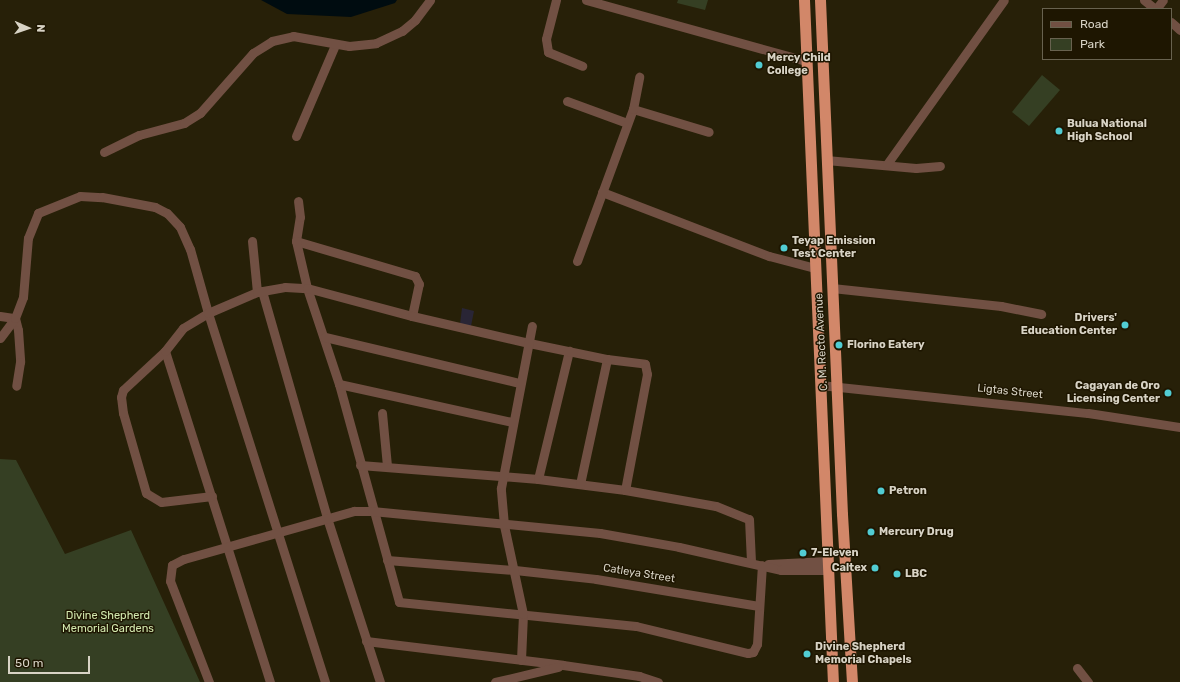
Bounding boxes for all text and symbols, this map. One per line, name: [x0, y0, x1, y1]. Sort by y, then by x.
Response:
north arrow: [8, 8, 48, 48]
legend: [1042, 8, 1172, 60]
text: Road: [1080, 17, 1108, 31]
text: N: [34, 24, 47, 33]
text: Park: [1080, 37, 1105, 51]
place label: Mercy Child College: [767, 52, 831, 78]
marker: Mercy Child College: [754, 60, 764, 70]
place label: Bulua National High School: [1067, 118, 1147, 144]
marker: Bulua National High School: [1054, 126, 1064, 136]
place label: Teyap Emission Test Center: [792, 235, 876, 261]
marker: Teyap Emission Test Center: [779, 243, 789, 253]
street label: C. M. Recto Avenue: [813, 293, 831, 391]
place label: Drivers' Education Center: [1021, 312, 1117, 338]
marker: Drivers' Education Center: [1120, 320, 1130, 330]
place label: Florino Eatery: [847, 338, 925, 352]
marker: Florino Eatery: [834, 340, 844, 350]
place label: Cagayan de Oro Licensing Center: [1067, 380, 1160, 406]
street label: Ligtas Street: [977, 382, 1043, 402]
marker: Cagayan de Oro Licensing Center: [1163, 388, 1173, 398]
place label: Petron: [889, 484, 927, 498]
marker: Petron: [876, 486, 886, 496]
place label: Mercury Drug: [879, 525, 954, 539]
marker: Mercury Drug: [866, 527, 876, 537]
place label: 7-Eleven: [811, 546, 859, 560]
marker: 7-Eleven: [798, 548, 808, 558]
place label: Caltex: [832, 561, 867, 575]
street label: Catleya Street: [602, 562, 676, 586]
marker: Caltex: [870, 563, 880, 573]
place label: LBC: [905, 567, 927, 581]
marker: LBC: [892, 569, 902, 579]
park label: Divine Shepherd Memorial Gardens: [62, 610, 154, 636]
place label: Divine Shepherd Memorial Chapels: [815, 641, 912, 667]
scale bar: [10, 648, 92, 674]
marker: Divine Shepherd Memorial Chapels: [802, 649, 812, 659]
text: 50 m: [15, 656, 43, 670]

